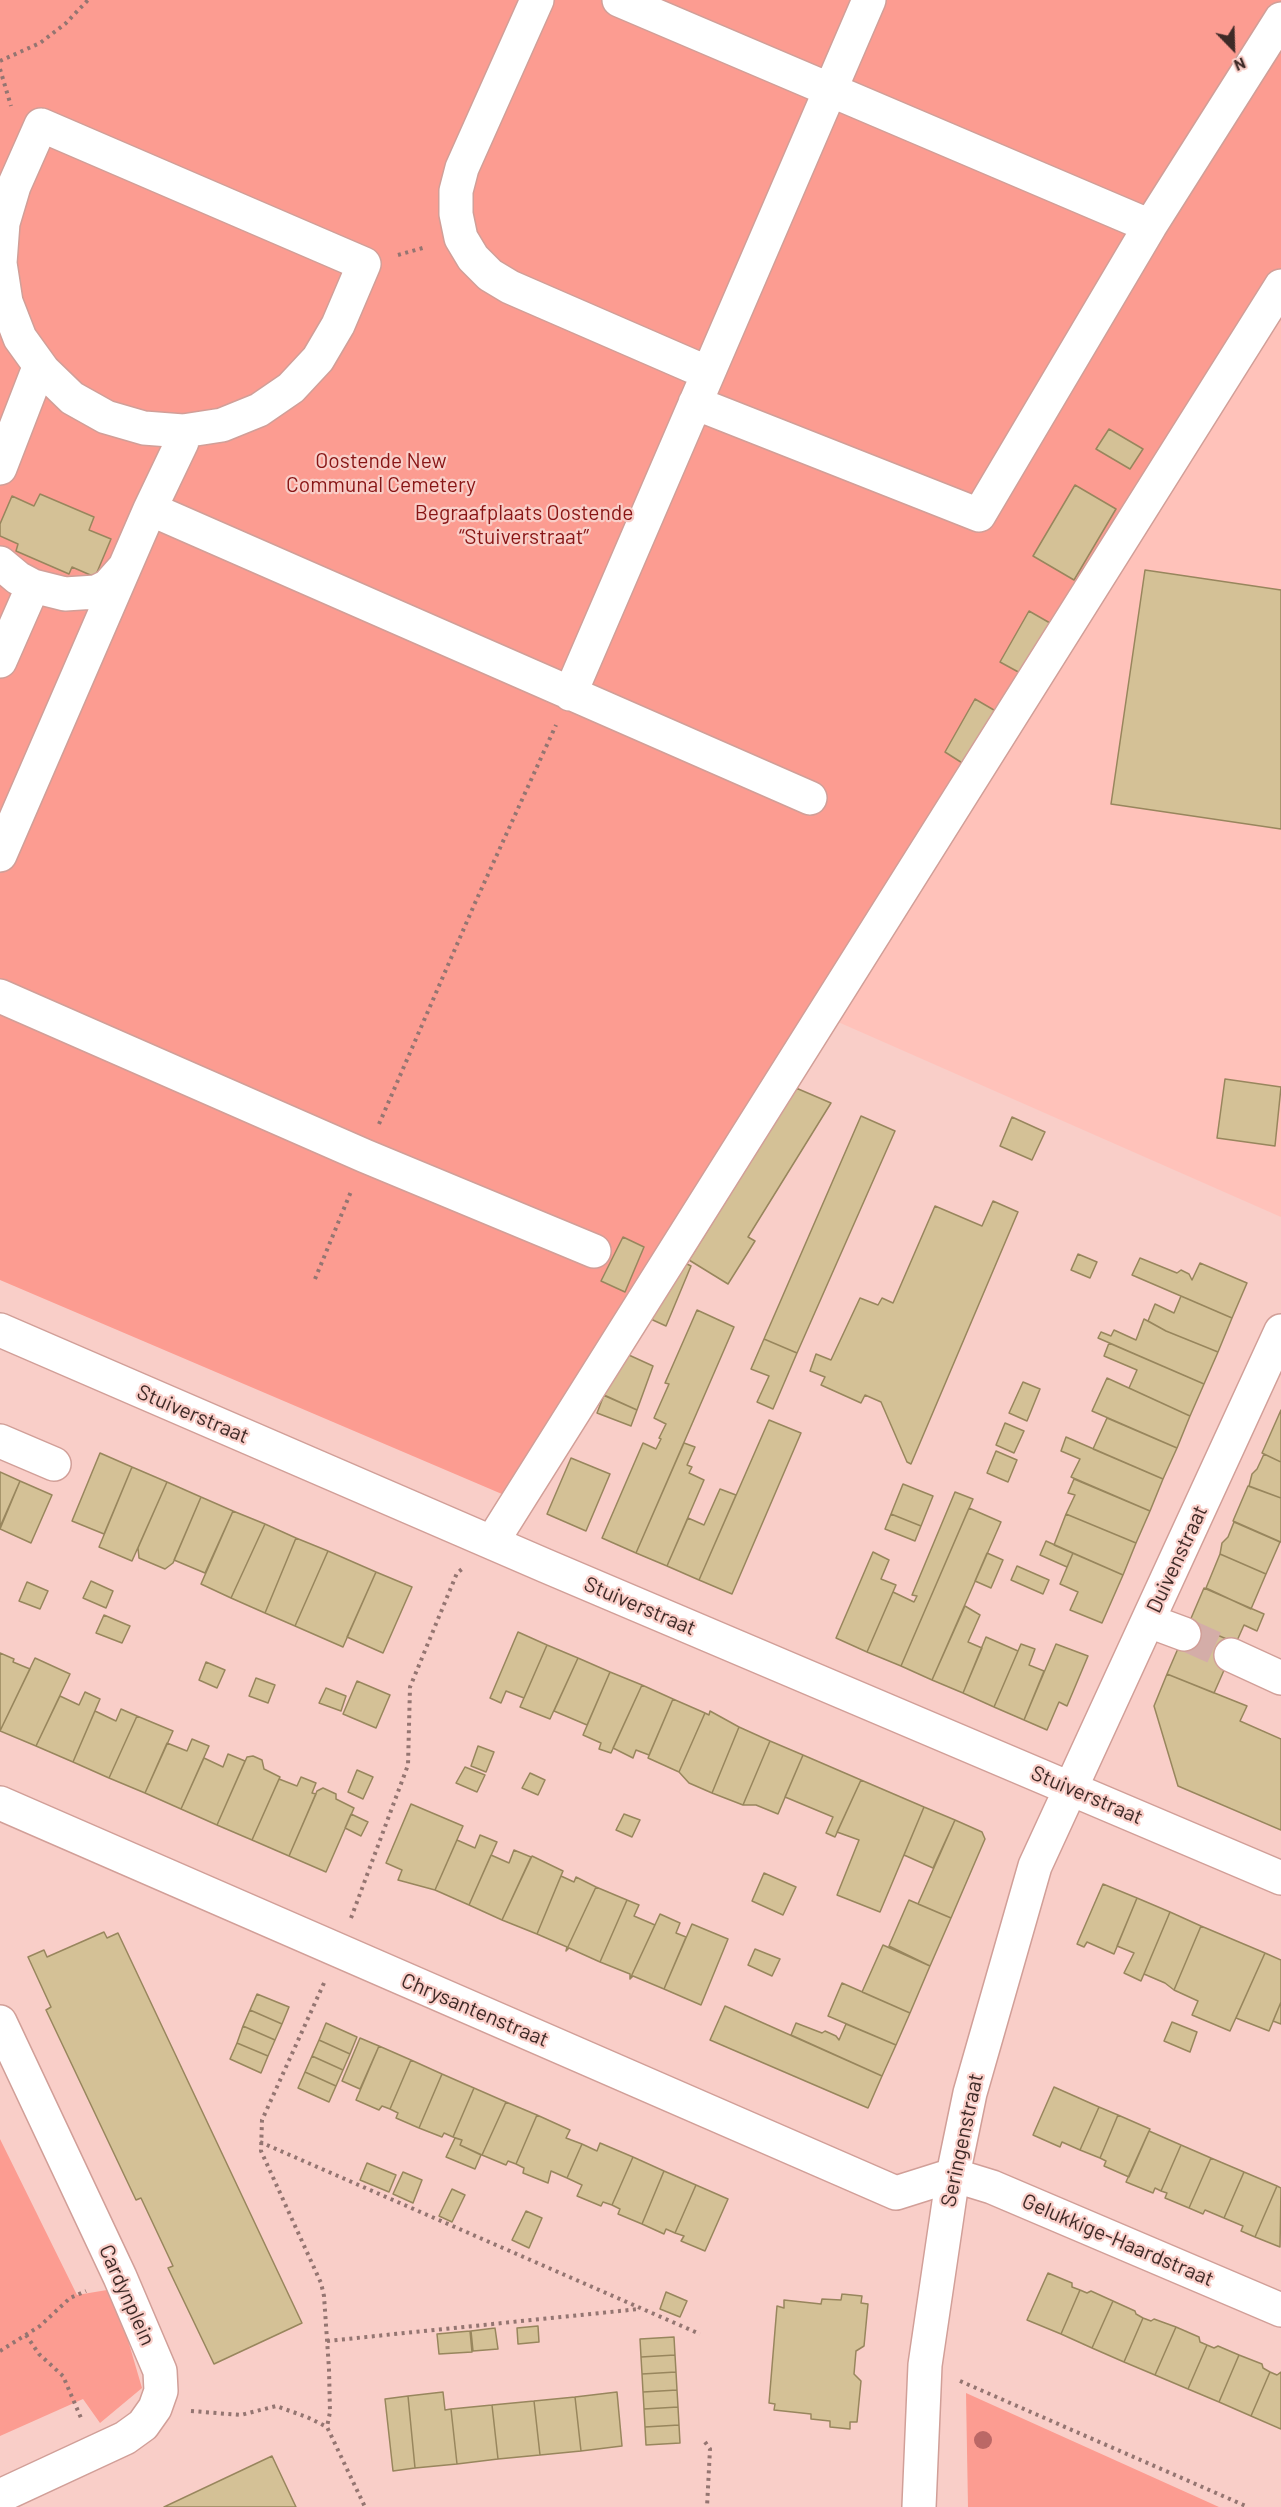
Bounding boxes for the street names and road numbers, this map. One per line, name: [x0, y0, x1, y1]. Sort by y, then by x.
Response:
street label: Stuiverstraat: [133, 1379, 253, 1449]
street label: Duivenstraat: [1141, 1501, 1213, 1617]
street label: Stuiverstraat: [580, 1571, 700, 1641]
street label: Stuiverstraat: [1027, 1760, 1147, 1830]
street label: Chrysantenstraat: [398, 1968, 552, 2052]
street label: Seringenstraat: [936, 2071, 988, 2209]
street label: Gelukkige-Haardstraat: [1018, 2188, 1218, 2292]
street label: Cardynplein: [94, 2241, 160, 2349]

